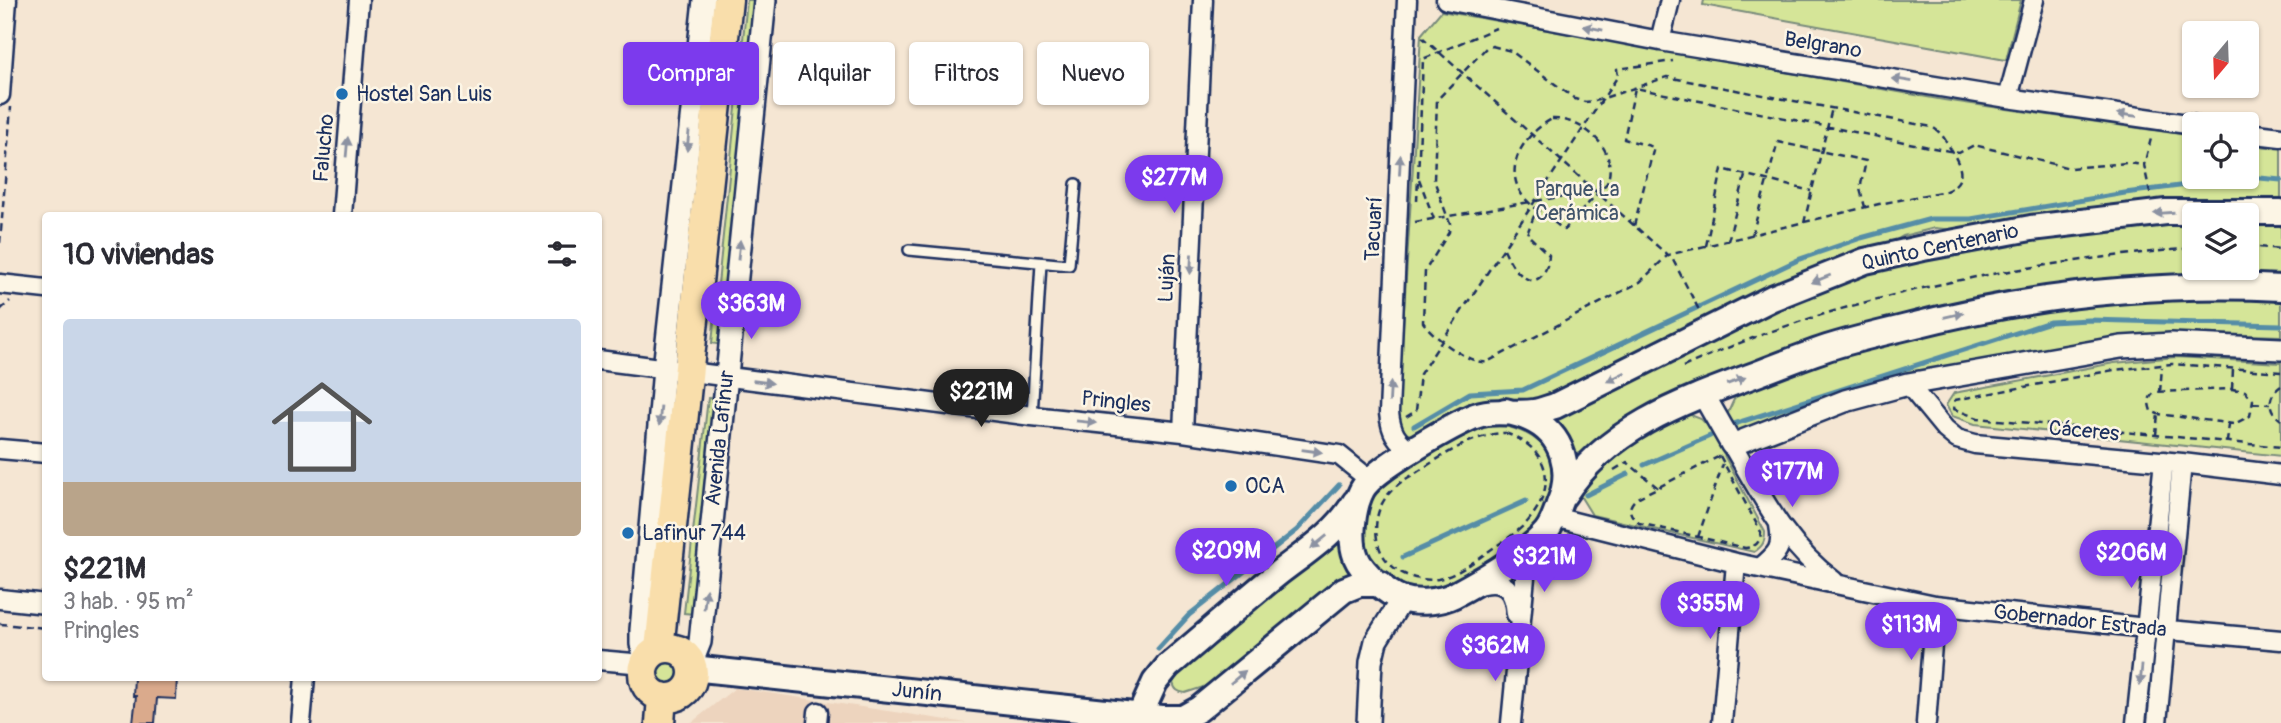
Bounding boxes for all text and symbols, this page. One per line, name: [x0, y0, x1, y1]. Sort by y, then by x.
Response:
north arrow: [2182, 21, 2259, 98]
map controls: [2182, 21, 2259, 280]
one-way arrow: [1582, 23, 1604, 34]
street label: Belgrano: [1782, 26, 1864, 64]
chip: Comprar: [623, 42, 759, 105]
chip: Alquilar: [773, 42, 895, 105]
chip: Filtros: [909, 42, 1023, 105]
chip: Nuevo: [1037, 42, 1149, 105]
one-way arrow: [1891, 75, 1913, 86]
place label: Hostel San Luis: [356, 81, 492, 108]
marker: Hostel San Luis: [334, 86, 350, 102]
one-way arrow: [2116, 109, 2138, 120]
button: locate: [2182, 112, 2259, 189]
street label: Falucho: [308, 113, 340, 183]
one-way arrow: [683, 130, 694, 152]
one-way arrow: [342, 136, 353, 158]
one-way arrow: [1395, 153, 1406, 175]
pin: $277M: [1125, 156, 1223, 215]
text: $277M: [1141, 163, 1207, 192]
park label: Parque La Cerámica: [1535, 176, 1619, 227]
street label: Tacuarí: [1359, 196, 1389, 262]
button: layers: [2182, 203, 2259, 280]
one-way arrow: [2153, 208, 2175, 219]
street label: Quinto Centenario: [1859, 217, 2021, 277]
icon: filters: [543, 235, 581, 273]
text: 10 viviendas: [63, 236, 214, 273]
one-way arrow: [734, 239, 745, 261]
street label: Luján: [1152, 253, 1182, 303]
one-way arrow: [1185, 253, 1196, 275]
one-way arrow: [1811, 273, 1832, 284]
pin: $363M: [702, 282, 800, 341]
text: $363M: [717, 289, 785, 318]
one-way arrow: [1943, 309, 1965, 320]
icon: home: [259, 364, 385, 490]
street label: Avenida Lafinur: [699, 369, 741, 507]
pin: $221M: [932, 370, 1030, 429]
one-way arrow: [1606, 371, 1626, 382]
one-way arrow: [1726, 376, 1747, 387]
one-way arrow: [752, 377, 774, 388]
text: $221M: [949, 377, 1013, 406]
one-way arrow: [1385, 381, 1396, 403]
street label: Pringles: [1080, 385, 1153, 419]
one-way arrow: [654, 405, 665, 427]
street label: Cáceres: [2048, 414, 2121, 448]
one-way arrow: [1076, 417, 1098, 428]
one-way arrow: [1301, 446, 1323, 457]
pin: $177M: [1743, 449, 1841, 509]
text: $177M: [1761, 457, 1823, 486]
place label: OCA: [1245, 473, 1285, 500]
marker: OCA: [1223, 478, 1239, 494]
place label: Lafinur 744: [642, 520, 746, 547]
marker: Lafinur 744: [620, 525, 636, 541]
pin: $209M: [1177, 528, 1275, 588]
pin: $206M: [2082, 530, 2180, 590]
one-way arrow: [1311, 534, 1328, 549]
pin: $321M: [1495, 534, 1593, 594]
text: $209M: [1191, 536, 1261, 565]
text: $206M: [2096, 538, 2166, 567]
text: $321M: [1512, 542, 1576, 571]
text: $221M: [63, 550, 146, 587]
pin: $355M: [1661, 582, 1759, 641]
text: 3 hab. · 95 m²: [63, 587, 194, 616]
one-way arrow: [699, 587, 710, 609]
text: $355M: [1677, 589, 1743, 618]
street label: Gobernador Estrada: [1992, 598, 2168, 644]
pin: $113M: [1862, 602, 1960, 662]
text: $113M: [1881, 610, 1941, 639]
text: Pringles: [63, 616, 139, 645]
pin: $362M: [1446, 624, 1544, 683]
text: $362M: [1461, 631, 1529, 660]
one-way arrow: [2136, 664, 2147, 686]
one-way arrow: [1229, 670, 1246, 685]
street label: Junín: [891, 676, 943, 708]

